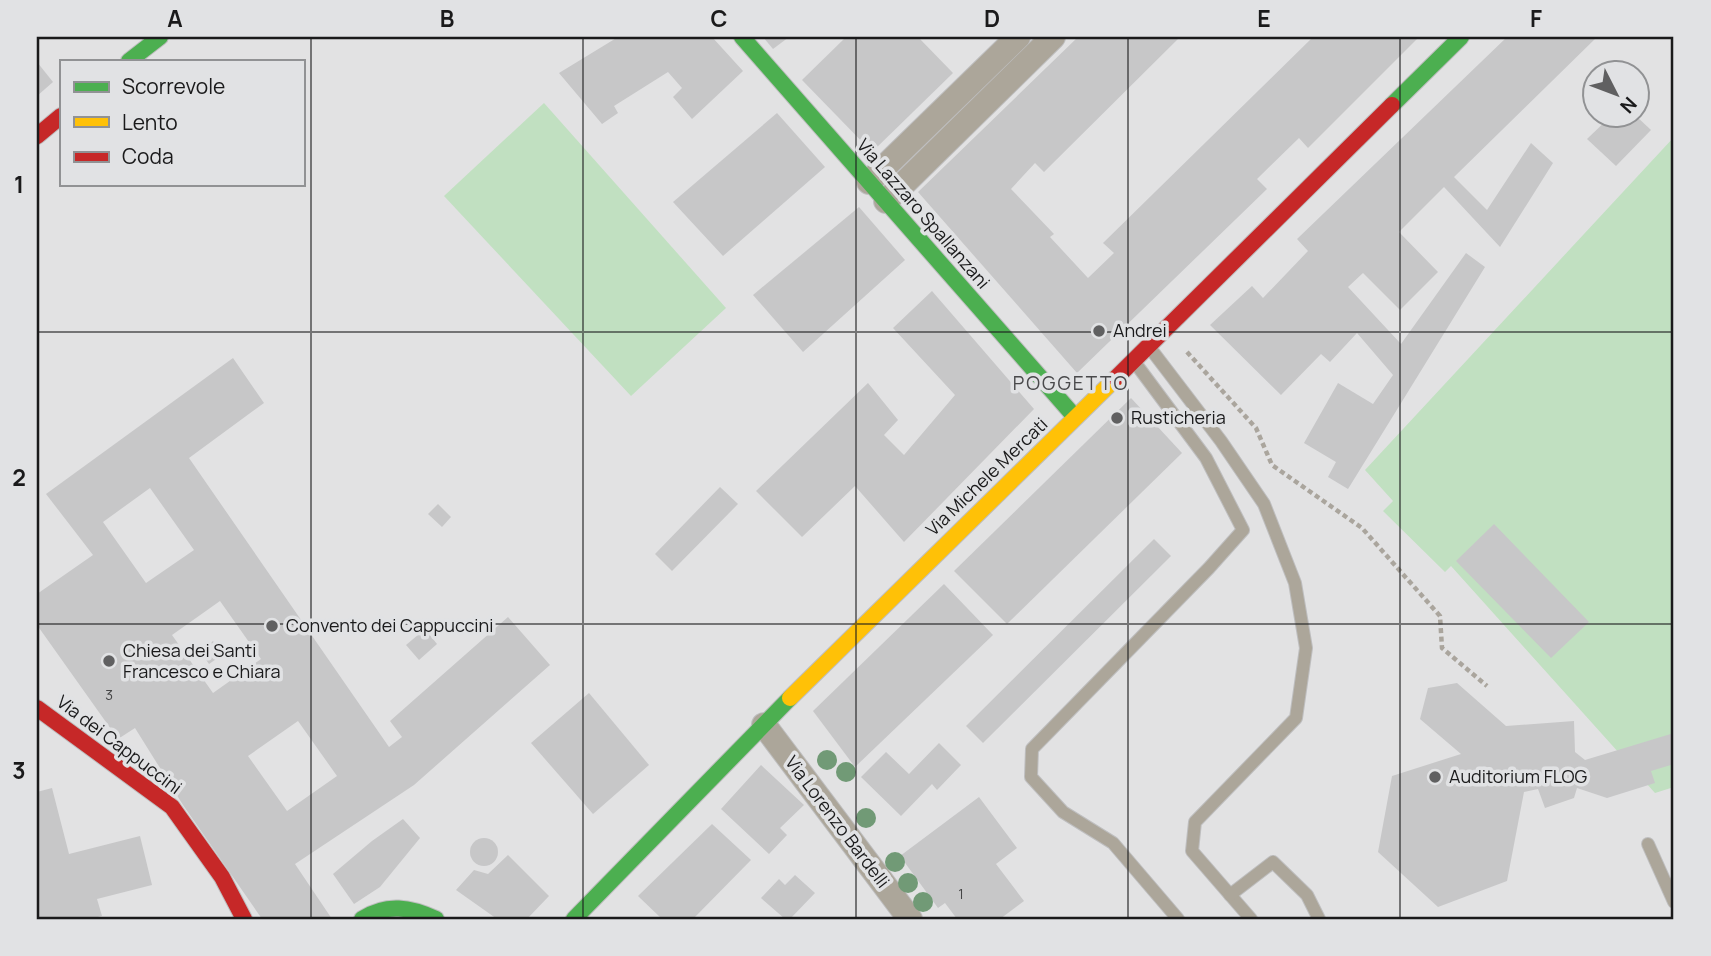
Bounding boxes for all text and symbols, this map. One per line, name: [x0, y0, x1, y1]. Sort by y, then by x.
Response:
text: A: [167, 2, 183, 34]
text: B: [440, 2, 454, 34]
text: C: [711, 2, 728, 34]
text: D: [984, 2, 1000, 34]
text: E: [1257, 2, 1271, 34]
text: F: [1530, 2, 1542, 34]
legend: [60, 60, 304, 186]
north arrow: [1582, 60, 1652, 130]
text: Scorrevole: [122, 72, 225, 100]
text: N: [1614, 92, 1643, 119]
text: Lento: [122, 108, 178, 136]
street label: Via Lazzaro Spallanzani: [852, 133, 996, 293]
text: Coda: [122, 142, 174, 170]
text: 1: [14, 168, 24, 200]
place label: Andrei: [1113, 318, 1167, 342]
marker: Andrei: [1091, 323, 1107, 339]
district label: POGGETTO: [1013, 370, 1129, 396]
place label: Rusticheria: [1131, 405, 1226, 429]
marker: Rusticheria: [1109, 410, 1125, 426]
street label: Via Michele Mercati: [920, 412, 1052, 541]
text: 2: [12, 461, 26, 493]
place label: Convento dei Cappuccini: [286, 613, 493, 637]
marker: Convento dei Cappuccini: [264, 618, 280, 634]
place label: Chiesa dei Santi Francesco e Chiara: [123, 638, 280, 683]
marker: Chiesa dei Santi Francesco e Chiara: [101, 653, 117, 669]
house number: 3: [105, 685, 113, 704]
street label: Via dei Cappuccini: [52, 689, 187, 799]
street label: Via Lorenzo Bardelli: [780, 750, 895, 892]
text: 3: [12, 754, 26, 786]
place label: Auditorium FLOG: [1449, 764, 1588, 788]
marker: Auditorium FLOG: [1427, 769, 1443, 785]
house number: 1: [958, 884, 964, 903]

